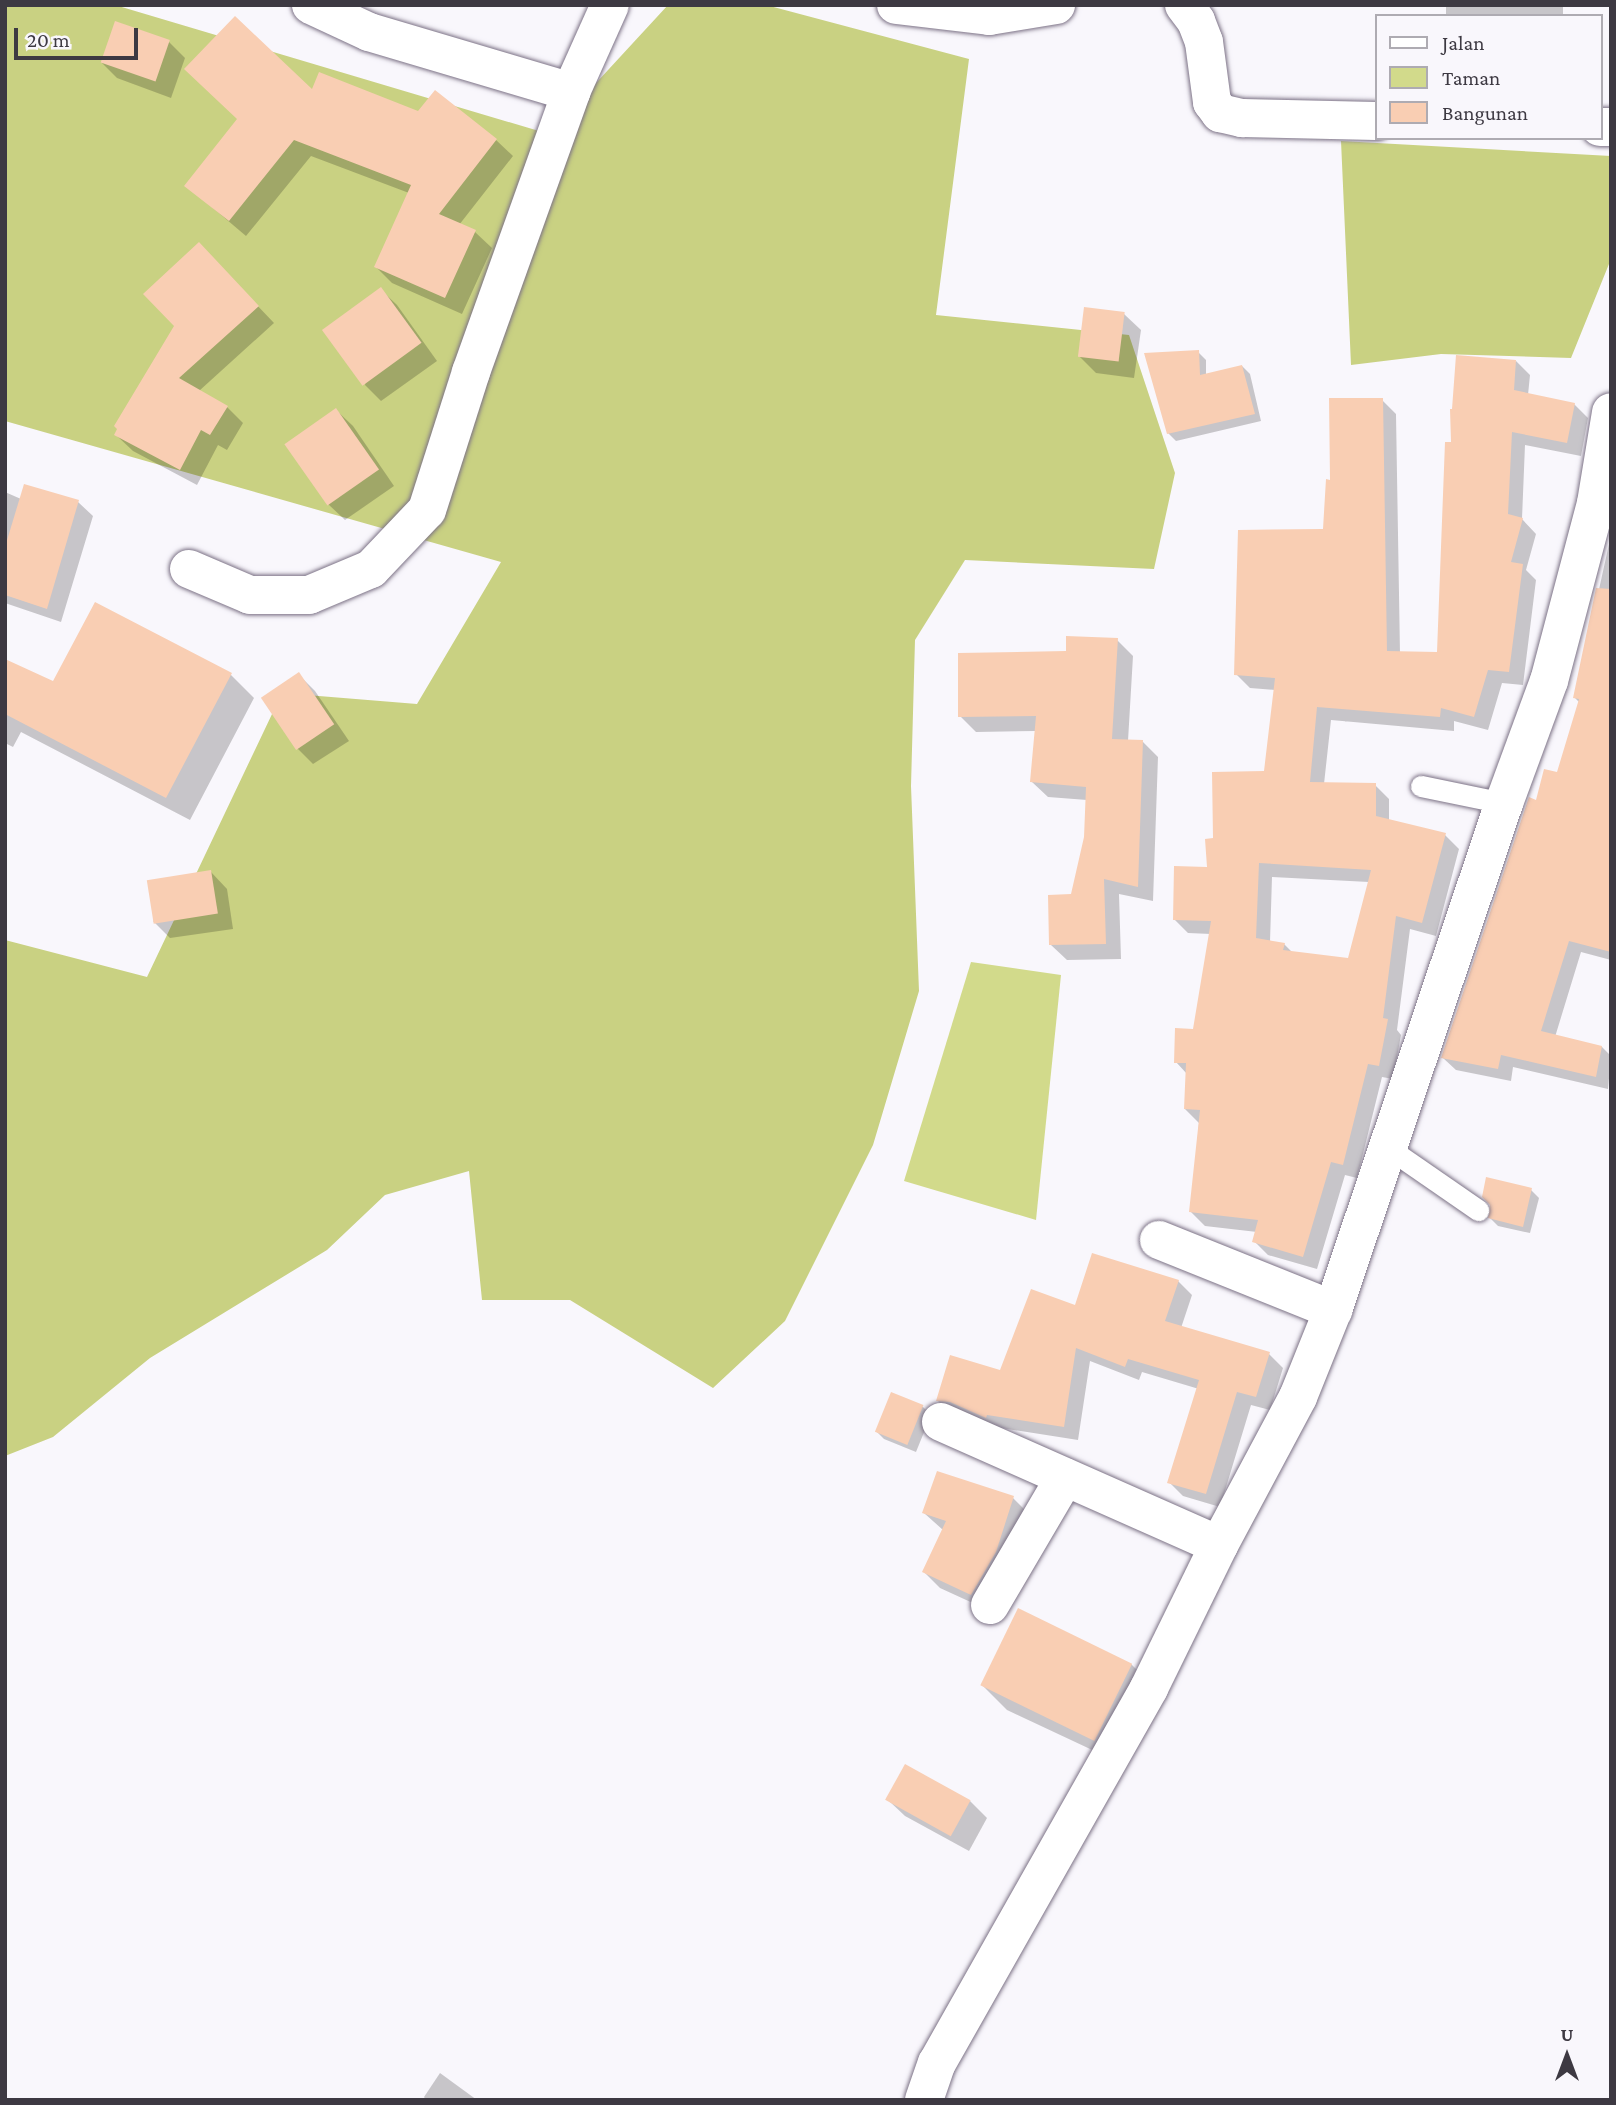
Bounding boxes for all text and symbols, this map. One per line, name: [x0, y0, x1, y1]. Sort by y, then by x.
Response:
scale bar: [18, 14, 142, 58]
legend: [1374, 14, 1602, 140]
text: 20 m: [27, 28, 70, 52]
text: Jalan: [1442, 31, 1484, 55]
text: Taman: [1442, 66, 1500, 90]
text: Bangunan: [1442, 101, 1528, 125]
north arrow: [1532, 2021, 1602, 2091]
text: U: [1560, 2024, 1574, 2045]

